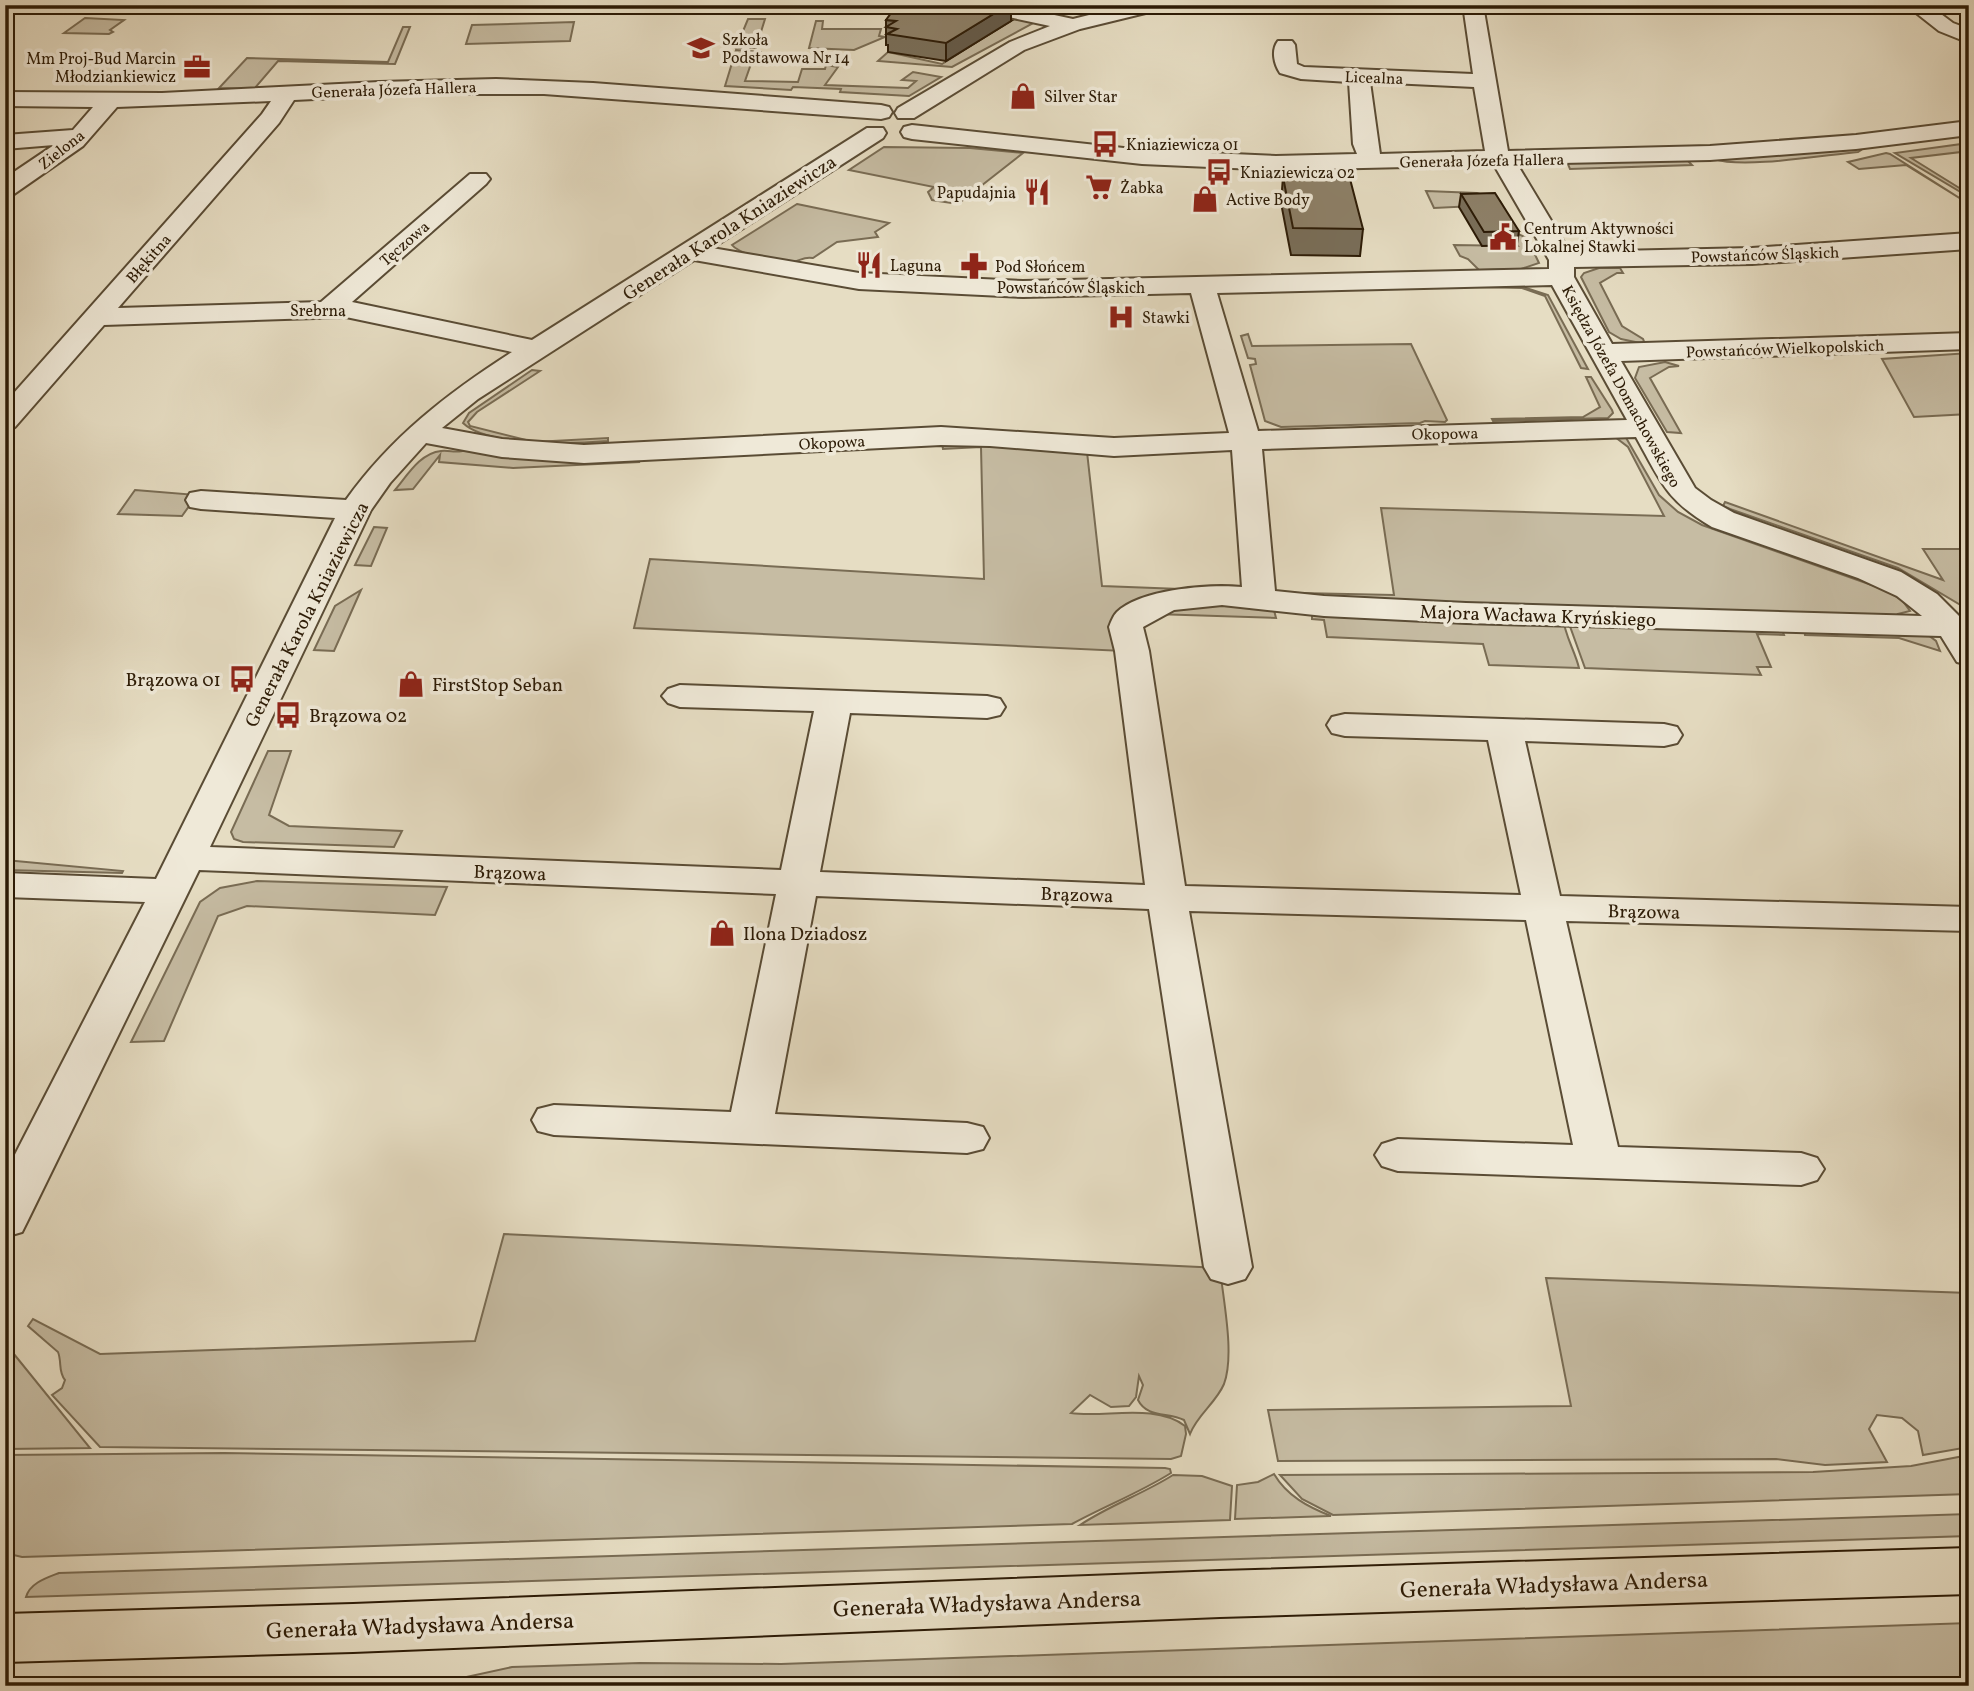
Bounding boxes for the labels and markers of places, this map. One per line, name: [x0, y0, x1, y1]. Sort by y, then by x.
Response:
place label: Szkoła Podstawowa Nr 14: [722, 30, 850, 70]
school or university icon: Szkoła Podstawowa Nr 14: [686, 33, 716, 63]
place label: Mm Proj-Bud Marcin Młodziankiewicz: [26, 49, 176, 89]
office icon: Mm Proj-Bud Marcin Młodziankiewicz: [182, 52, 212, 82]
shop icon: Silver Star: [1008, 81, 1038, 111]
place label: Silver Star: [1044, 87, 1118, 109]
bus stop icon: Kniaziewicza 01: [1090, 129, 1120, 159]
place label: Kniaziewicza 01: [1126, 135, 1239, 157]
bus stop icon: Kniaziewicza 02: [1204, 157, 1234, 187]
place label: Kniaziewicza 02: [1240, 163, 1355, 185]
supermarket icon: Żabka: [1084, 172, 1114, 202]
restaurant icon: Papudajnia: [1022, 177, 1052, 207]
place label: Żabka: [1120, 178, 1163, 200]
place label: Papudajnia: [937, 183, 1016, 205]
shop icon: Active Body: [1190, 184, 1220, 214]
place label: Active Body: [1226, 190, 1310, 212]
place label: Centrum Aktywności Lokalnej Stawki: [1524, 219, 1674, 259]
public building icon: Centrum Aktywności Lokalnej Stawki: [1488, 222, 1518, 252]
restaurant icon: Laguna: [854, 250, 884, 280]
pharmacy icon: Pod Słońcem: [959, 251, 989, 281]
place label: Laguna: [890, 256, 942, 278]
place label: Pod Słońcem: [995, 257, 1085, 279]
hospital icon: Stawki: [1106, 302, 1136, 332]
place label: Stawki: [1142, 308, 1190, 330]
bus stop icon: Brązowa 01: [227, 664, 257, 694]
place label: Brązowa 01: [126, 668, 221, 694]
shop icon: FirstStop Seban: [396, 669, 426, 699]
place label: FirstStop Seban: [432, 673, 563, 699]
bus stop icon: Brązowa 02: [273, 700, 303, 730]
place label: Brązowa 02: [309, 704, 407, 730]
shop icon: Ilona Dziadosz: [707, 918, 737, 948]
place label: Ilona Dziadosz: [743, 922, 867, 948]

